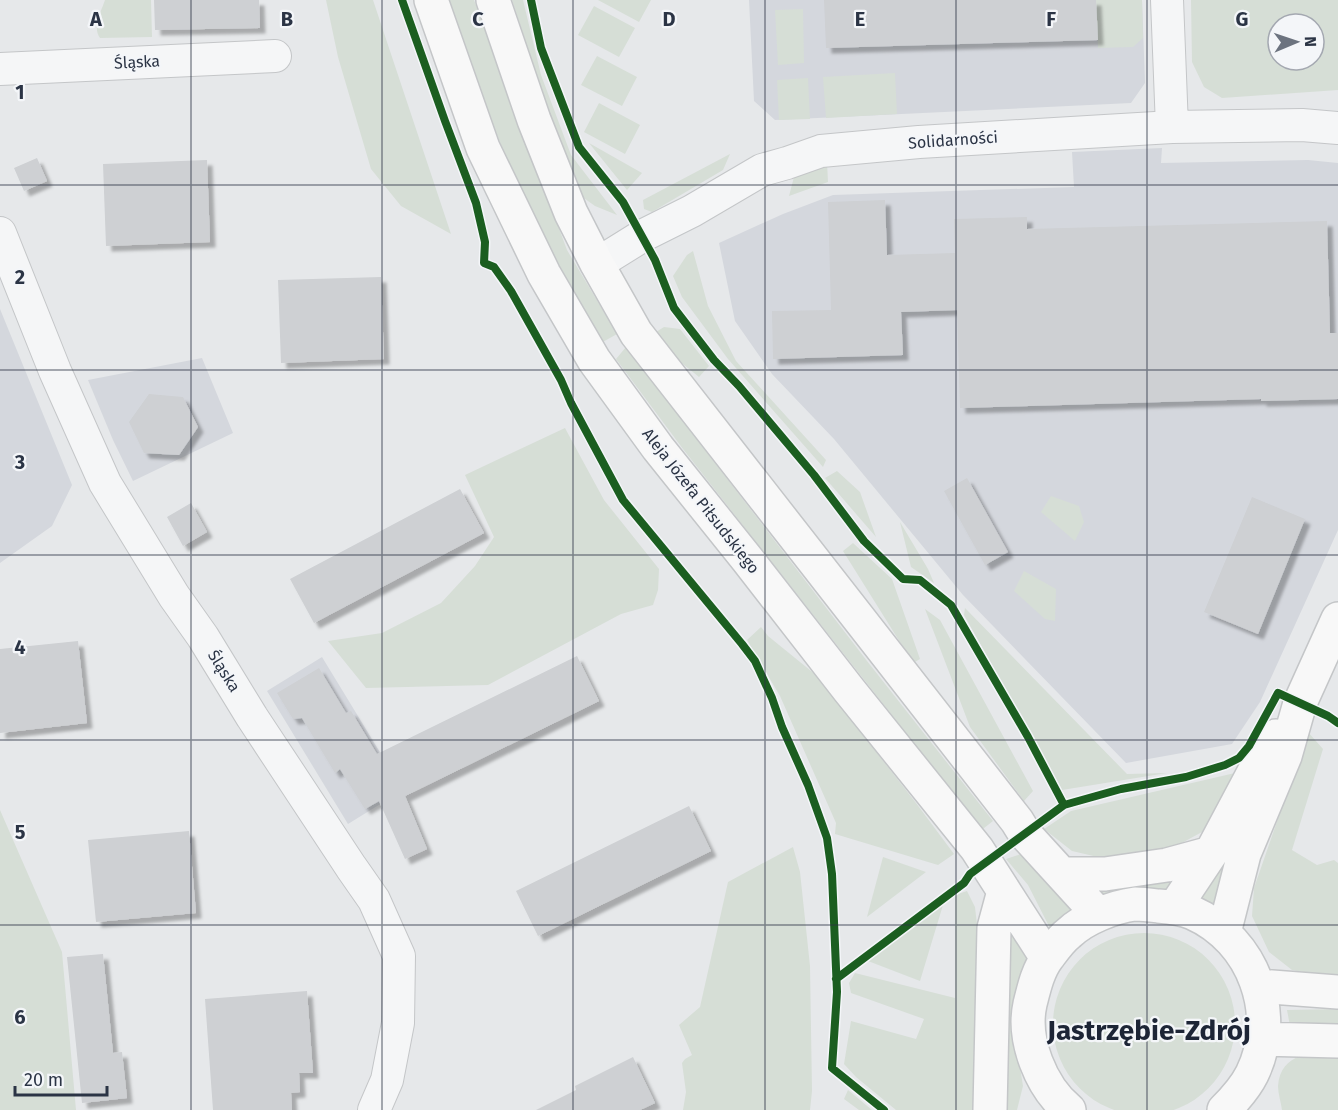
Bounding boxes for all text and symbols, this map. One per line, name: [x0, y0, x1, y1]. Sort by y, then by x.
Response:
text: A: [89, 7, 103, 31]
text: B: [281, 7, 293, 31]
text: C: [472, 7, 484, 31]
text: D: [662, 7, 676, 31]
text: E: [855, 7, 865, 31]
text: F: [1046, 7, 1056, 31]
text: G: [1236, 7, 1248, 31]
north arrow: [1266, 12, 1326, 72]
text: N: [1301, 36, 1320, 47]
street label: Śląska: [113, 50, 161, 74]
text: 1: [15, 80, 25, 104]
street label: Solidarności: [907, 127, 999, 153]
text: 2: [15, 265, 25, 289]
street label: Aleja Józefa Piłsudskiego: [638, 425, 764, 577]
text: 3: [14, 450, 25, 474]
text: 4: [14, 635, 26, 659]
street label: Śląska: [203, 646, 245, 696]
text: 5: [15, 820, 26, 844]
text: 6: [14, 1005, 26, 1029]
district label: Jastrzębie-Zdrój: [1046, 1014, 1251, 1047]
scale bar: [15, 1059, 106, 1097]
text: 20 m: [24, 1069, 63, 1091]

